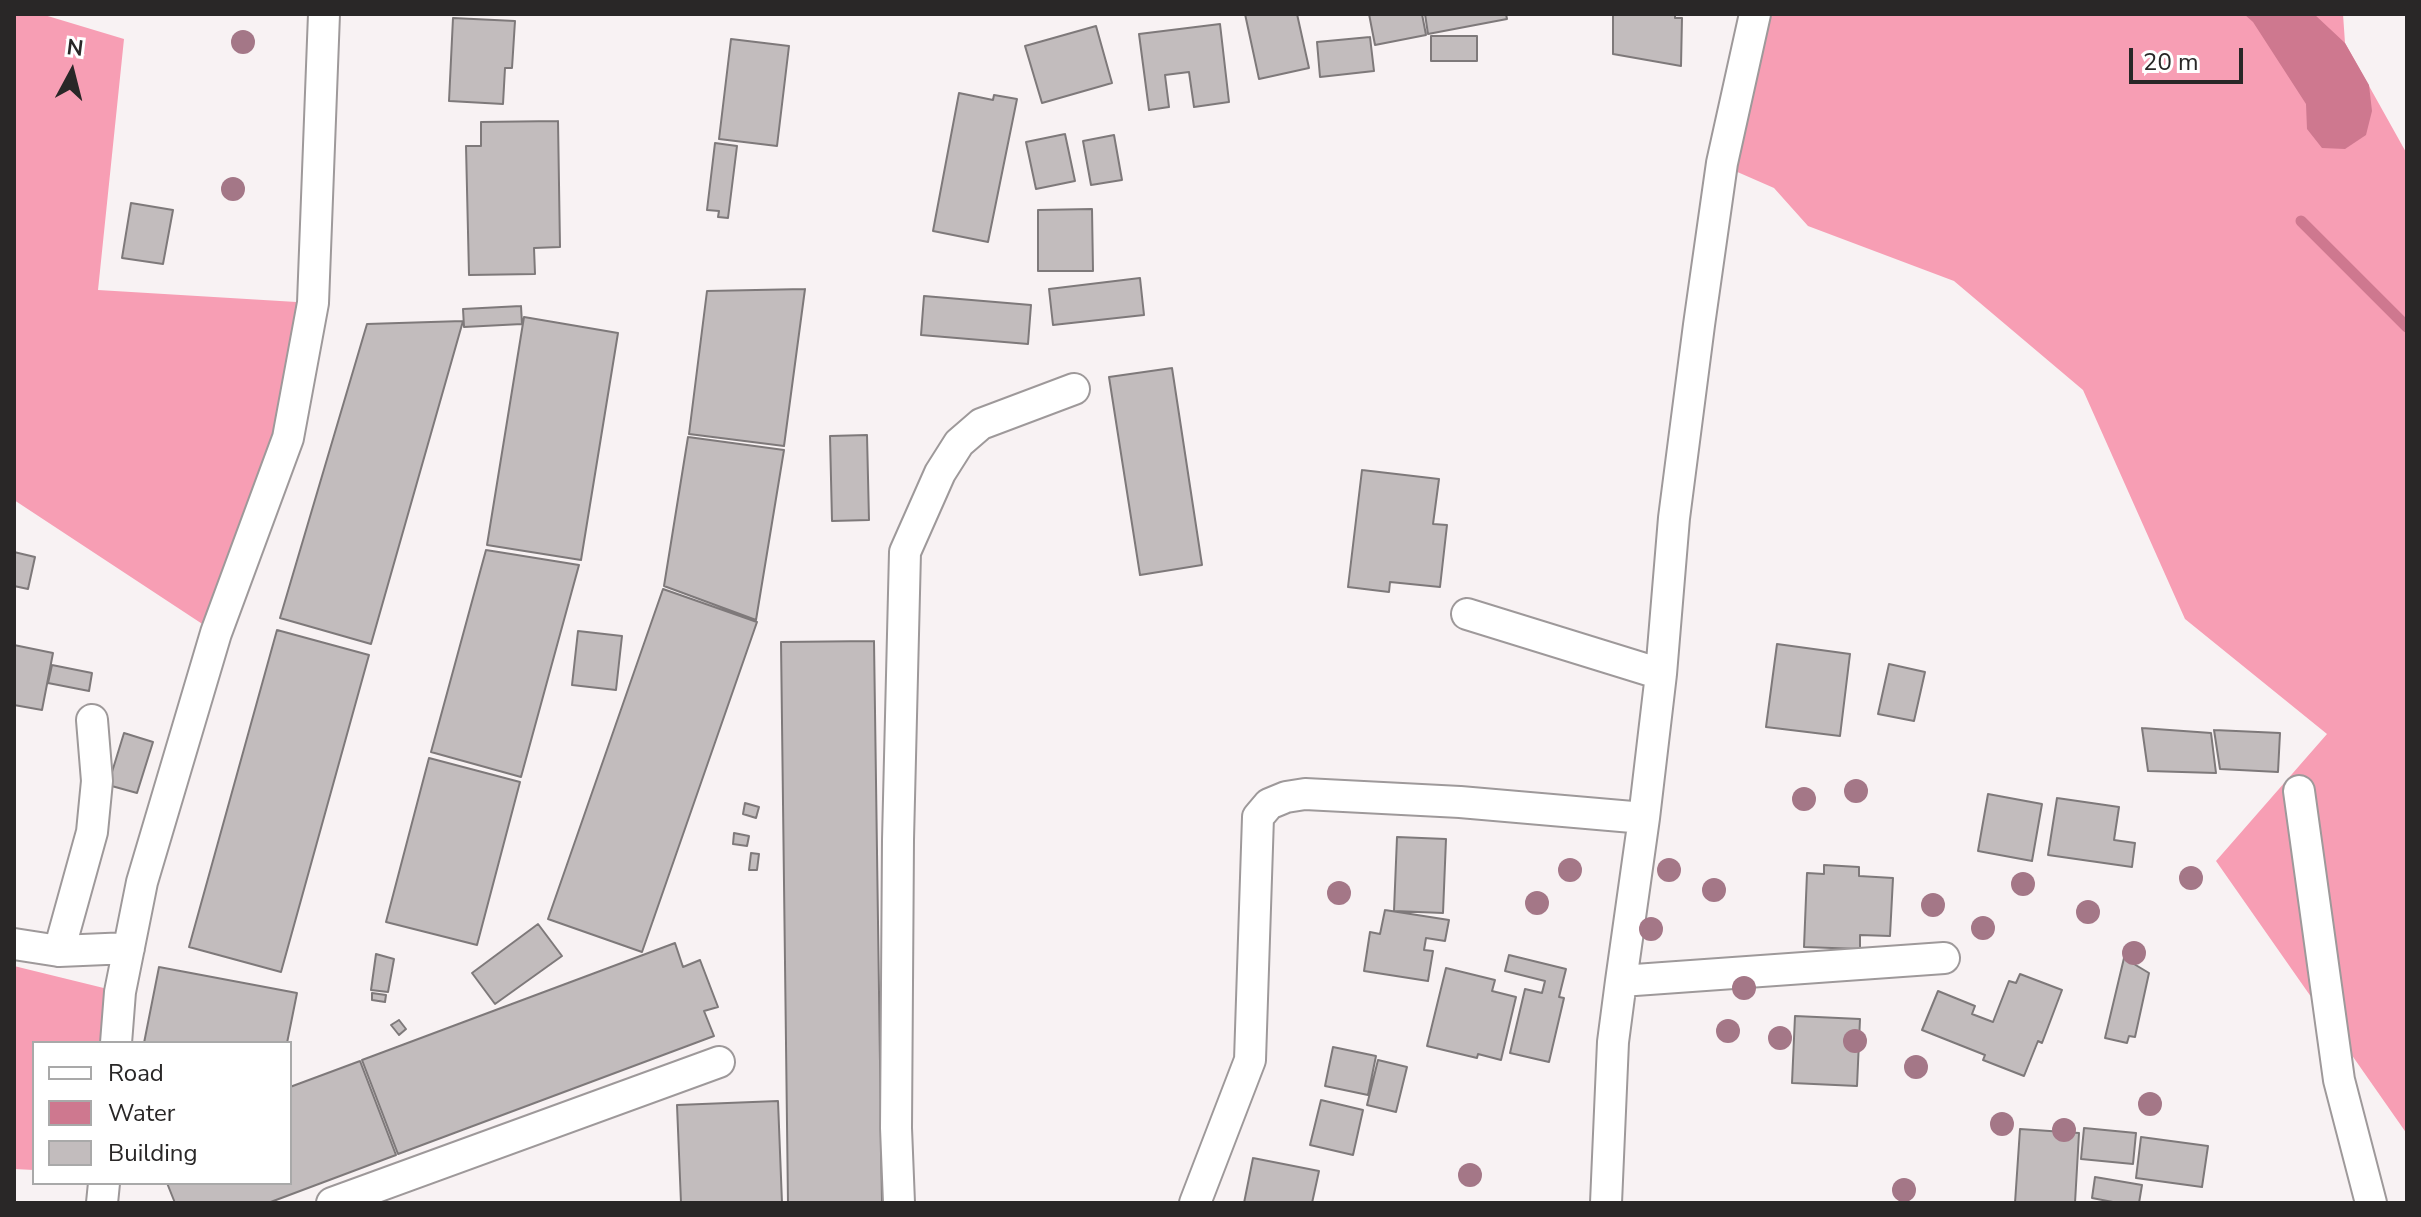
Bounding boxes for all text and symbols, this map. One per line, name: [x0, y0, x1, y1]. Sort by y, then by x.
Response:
north arrow: [32, 32, 112, 112]
text: N: [65, 32, 85, 64]
scale bar: [2133, 32, 2247, 82]
text: 20 m: [2143, 46, 2199, 78]
legend: [32, 1041, 292, 1185]
text: Road: [108, 1057, 164, 1089]
text: Water: [108, 1097, 175, 1129]
text: Building: [108, 1137, 198, 1169]

